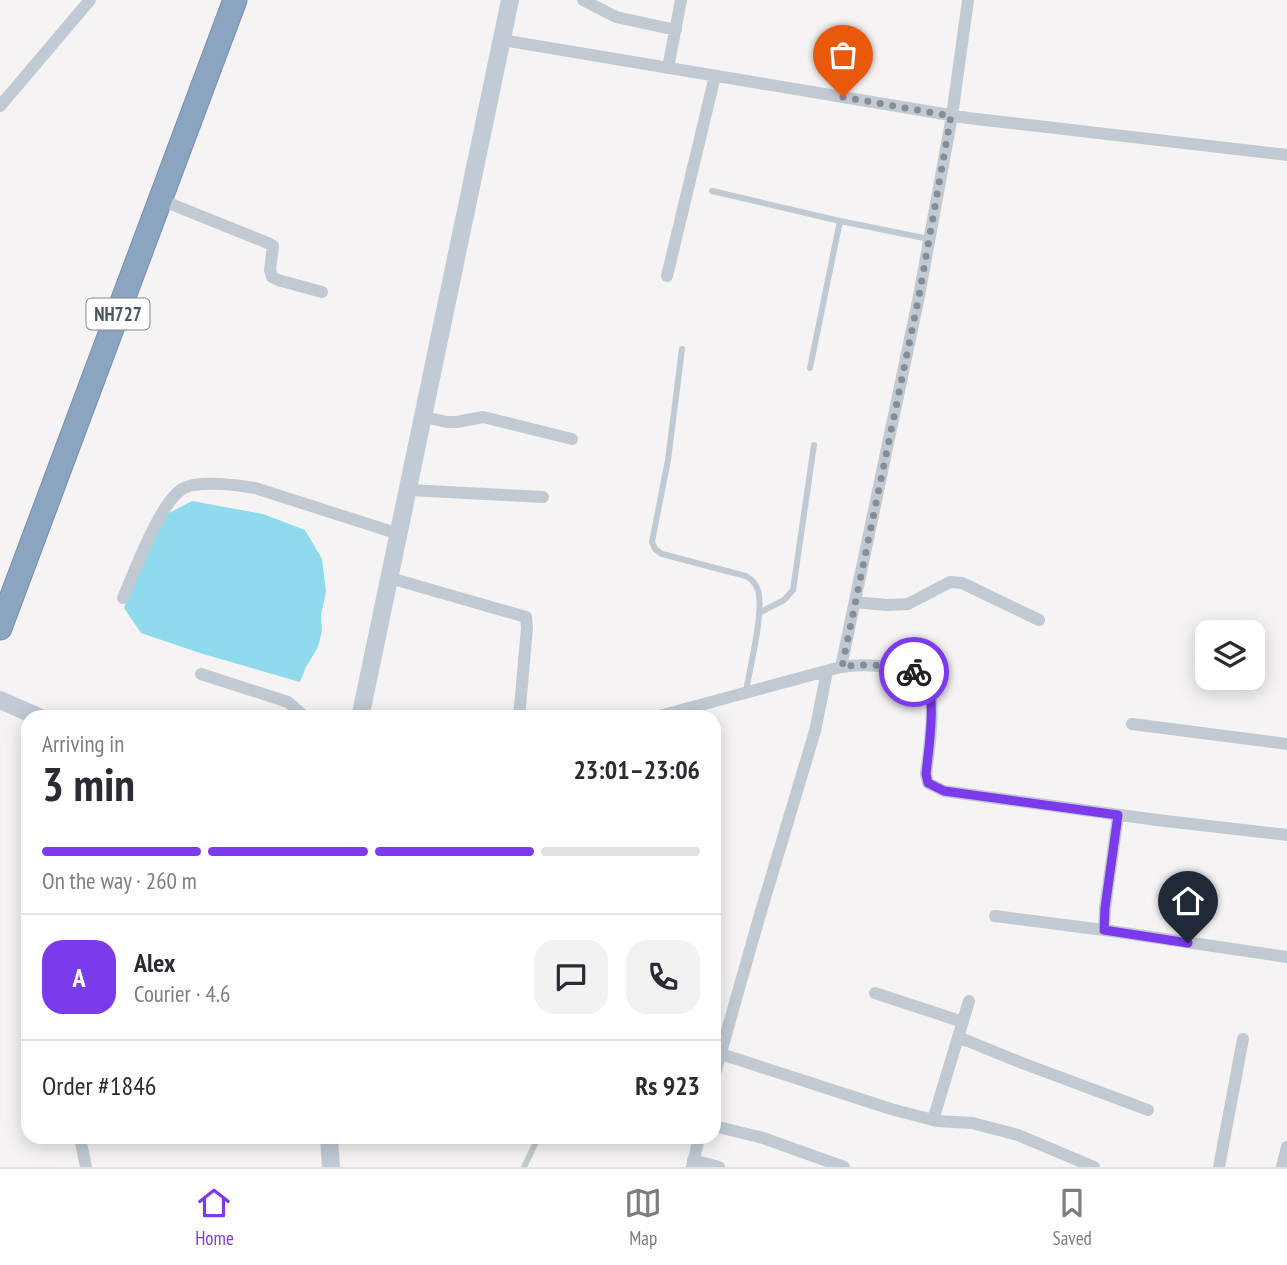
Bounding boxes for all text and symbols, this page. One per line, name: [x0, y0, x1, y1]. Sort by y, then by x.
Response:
pin: [813, 25, 873, 97]
icon: bag: [824, 36, 862, 74]
road number: NH727: [86, 298, 150, 330]
map controls: [1195, 620, 1265, 690]
button: layers: [1195, 620, 1265, 690]
courier: [879, 637, 949, 707]
icon: bike: [895, 653, 933, 691]
text: Arriving in: [42, 729, 124, 758]
text: 23:01–23:06: [573, 753, 700, 786]
text: 3 min: [42, 754, 135, 814]
text: On the way · 260 m: [42, 866, 197, 895]
pin: [1158, 871, 1218, 943]
icon: home: [1169, 882, 1207, 920]
button: chat: [534, 940, 608, 1014]
button: phone: [626, 940, 700, 1014]
text: Alex: [134, 946, 175, 979]
text: A: [72, 961, 86, 994]
text: Courier · 4.6: [134, 979, 230, 1008]
text: Order #1846: [42, 1069, 157, 1102]
text: Rs 923: [635, 1069, 700, 1102]
tab: Home: [195, 1184, 234, 1250]
tab: Map: [624, 1184, 662, 1250]
tab: Saved: [1053, 1184, 1092, 1250]

